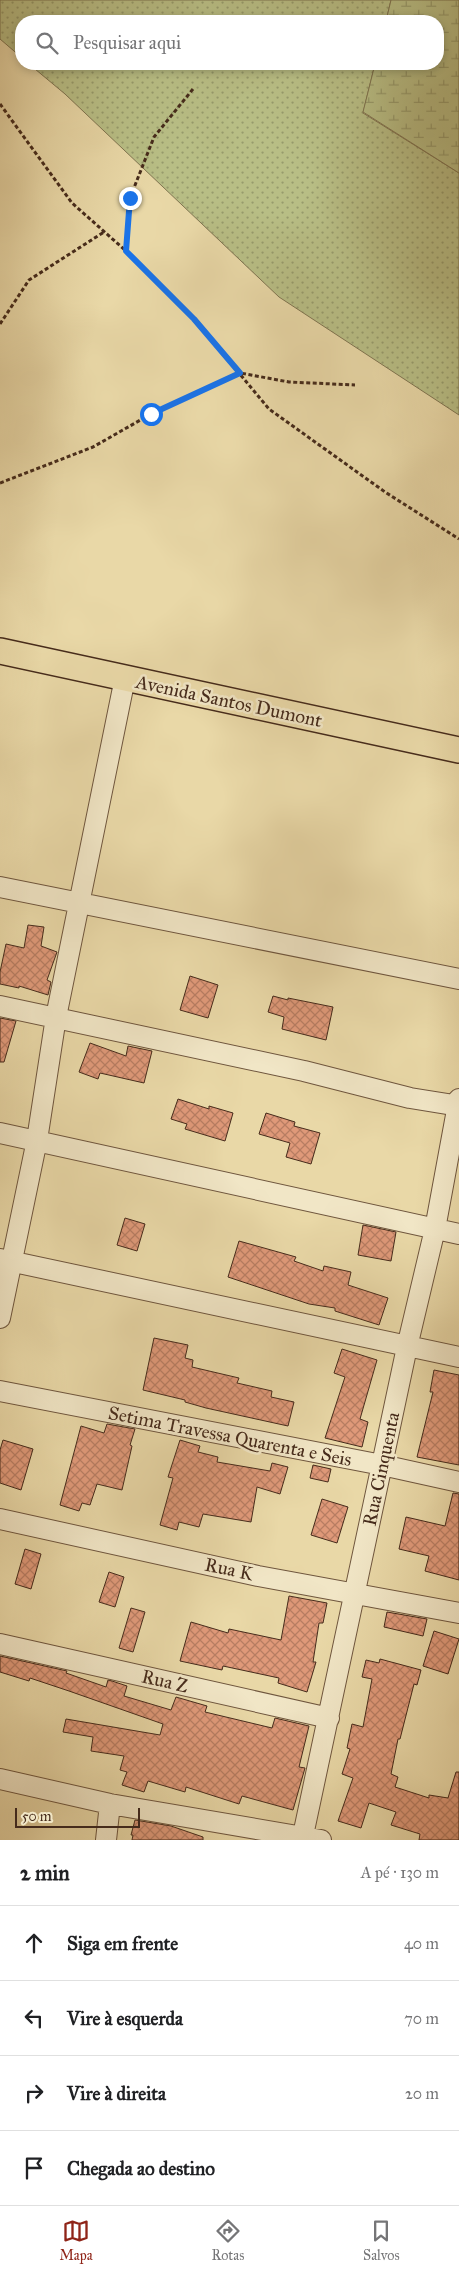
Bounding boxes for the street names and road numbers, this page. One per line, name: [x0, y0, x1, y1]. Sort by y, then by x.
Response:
street label: Avenida Santos Dumont: [133, 670, 325, 732]
street label: Setima Travessa Quarenta e Seis: [106, 1401, 354, 1471]
street label: Rua Cinquenta: [358, 1409, 405, 1528]
street label: Rua K: [203, 1553, 256, 1585]
street label: Rua Z: [139, 1664, 191, 1698]

